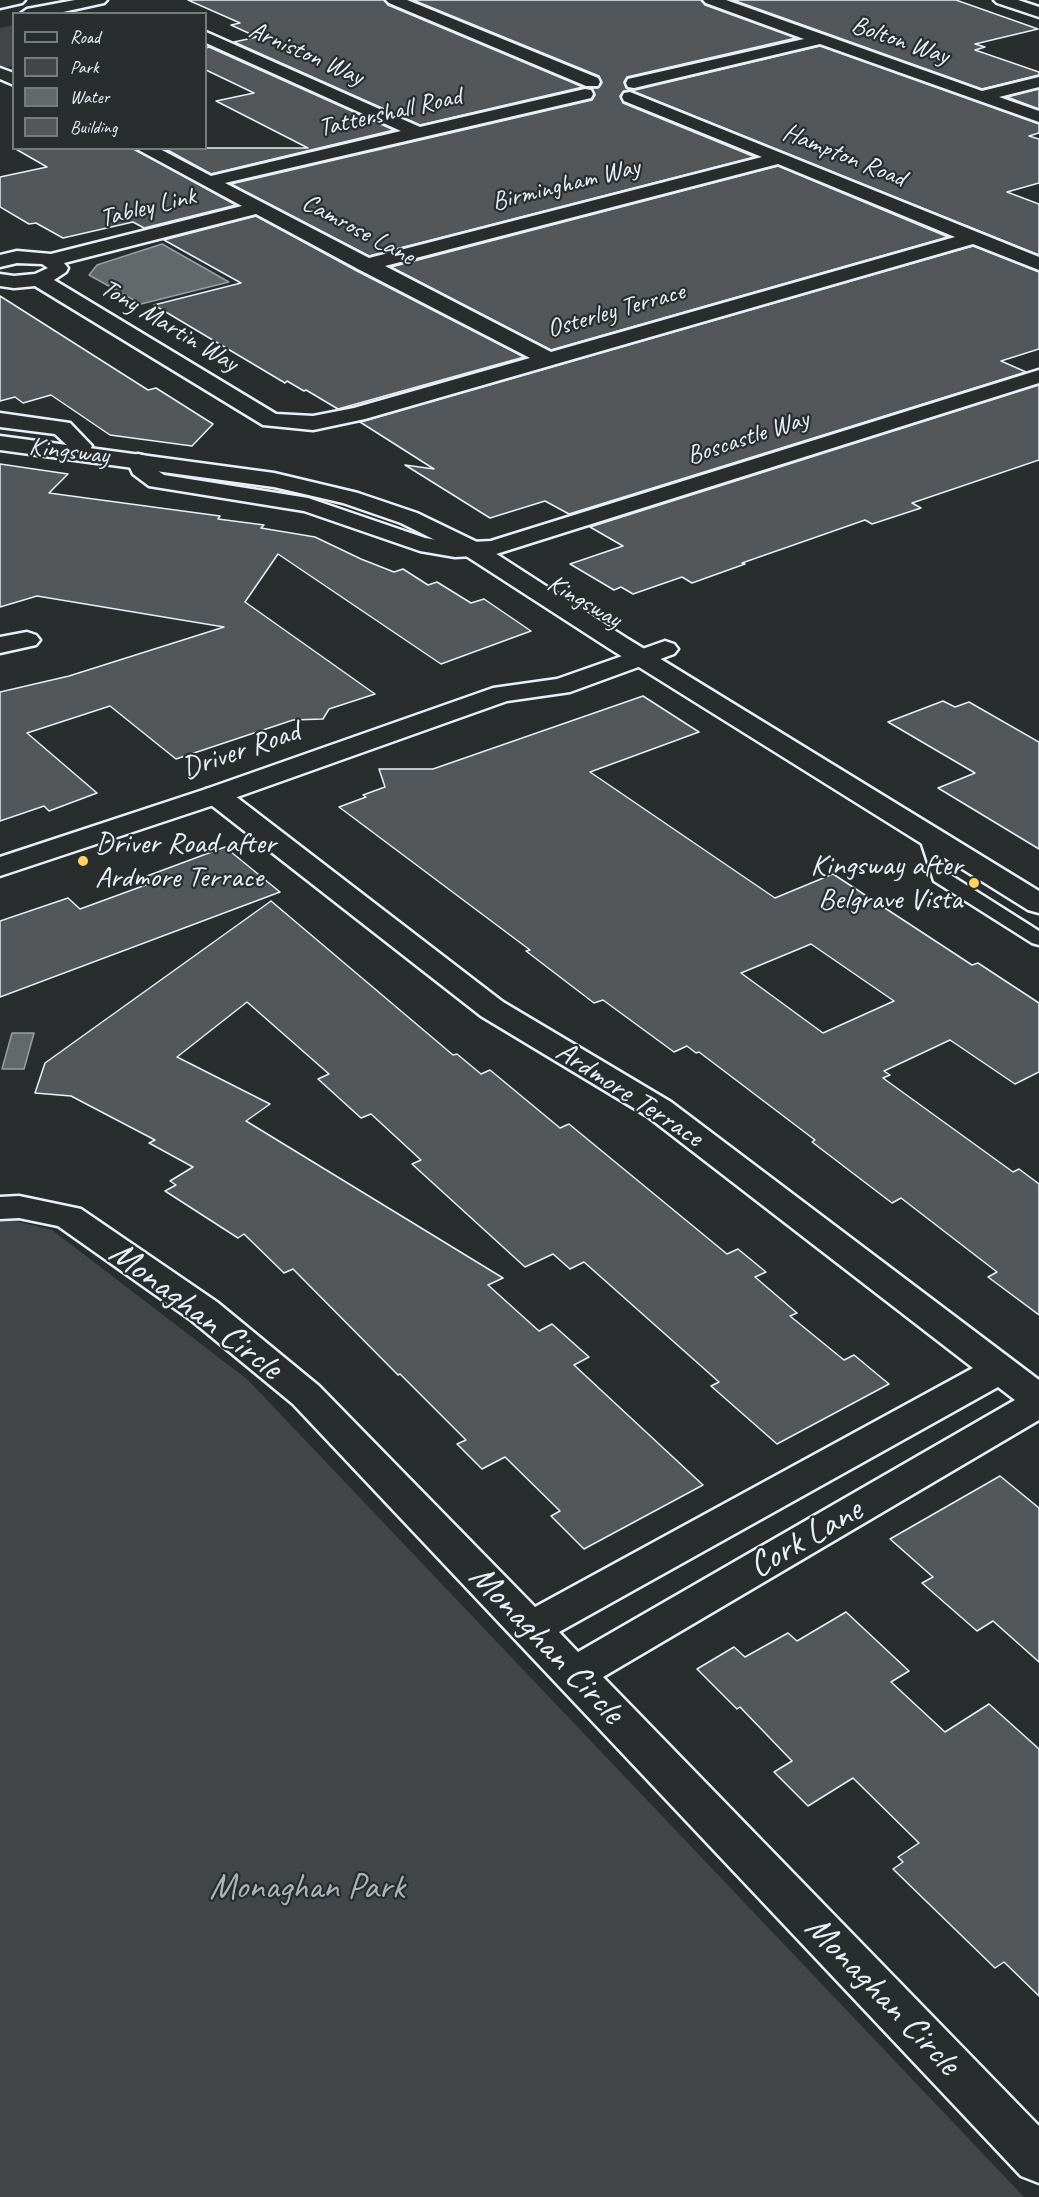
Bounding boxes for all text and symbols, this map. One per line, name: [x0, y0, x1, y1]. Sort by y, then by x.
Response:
street label: Bolton Way: [847, 10, 953, 72]
legend: [12, 12, 207, 150]
street label: Arniston Way: [244, 15, 368, 93]
text: Road: [70, 26, 100, 48]
text: Park: [70, 56, 99, 78]
street label: Tattershall Road: [315, 81, 465, 145]
text: Water: [70, 86, 109, 108]
text: Building: [70, 116, 117, 138]
street label: Hampton Road: [778, 117, 910, 195]
street label: Birmingham Way: [489, 152, 643, 218]
street label: Tabley Link: [97, 181, 199, 235]
street label: Camrose Lane: [296, 187, 420, 273]
street label: Tony Martin Way: [95, 273, 243, 379]
street label: Osterley Terrace: [544, 276, 688, 346]
street label: Boscastle Way: [683, 404, 813, 472]
street label: Kingsway: [27, 432, 111, 472]
street label: Kingsway: [541, 568, 627, 636]
street label: Driver Road: [177, 714, 305, 788]
place label: Driver Road after Ardmore Terrace: [95, 826, 276, 896]
place label: Kingsway after Belgrave Vista: [811, 848, 962, 918]
marker: Driver Road after Ardmore Terrace: [76, 854, 90, 868]
marker: Kingsway after Belgrave Vista: [967, 876, 981, 890]
street label: Ardmore Terrace: [549, 1034, 709, 1156]
street label: Monaghan Circle: [100, 1232, 290, 1390]
street label: Cork Lane: [742, 1489, 870, 1589]
street label: Monaghan Circle: [459, 1556, 633, 1734]
park label: Monaghan Park: [209, 1867, 405, 1911]
street label: Monaghan Circle: [795, 1907, 969, 2085]

